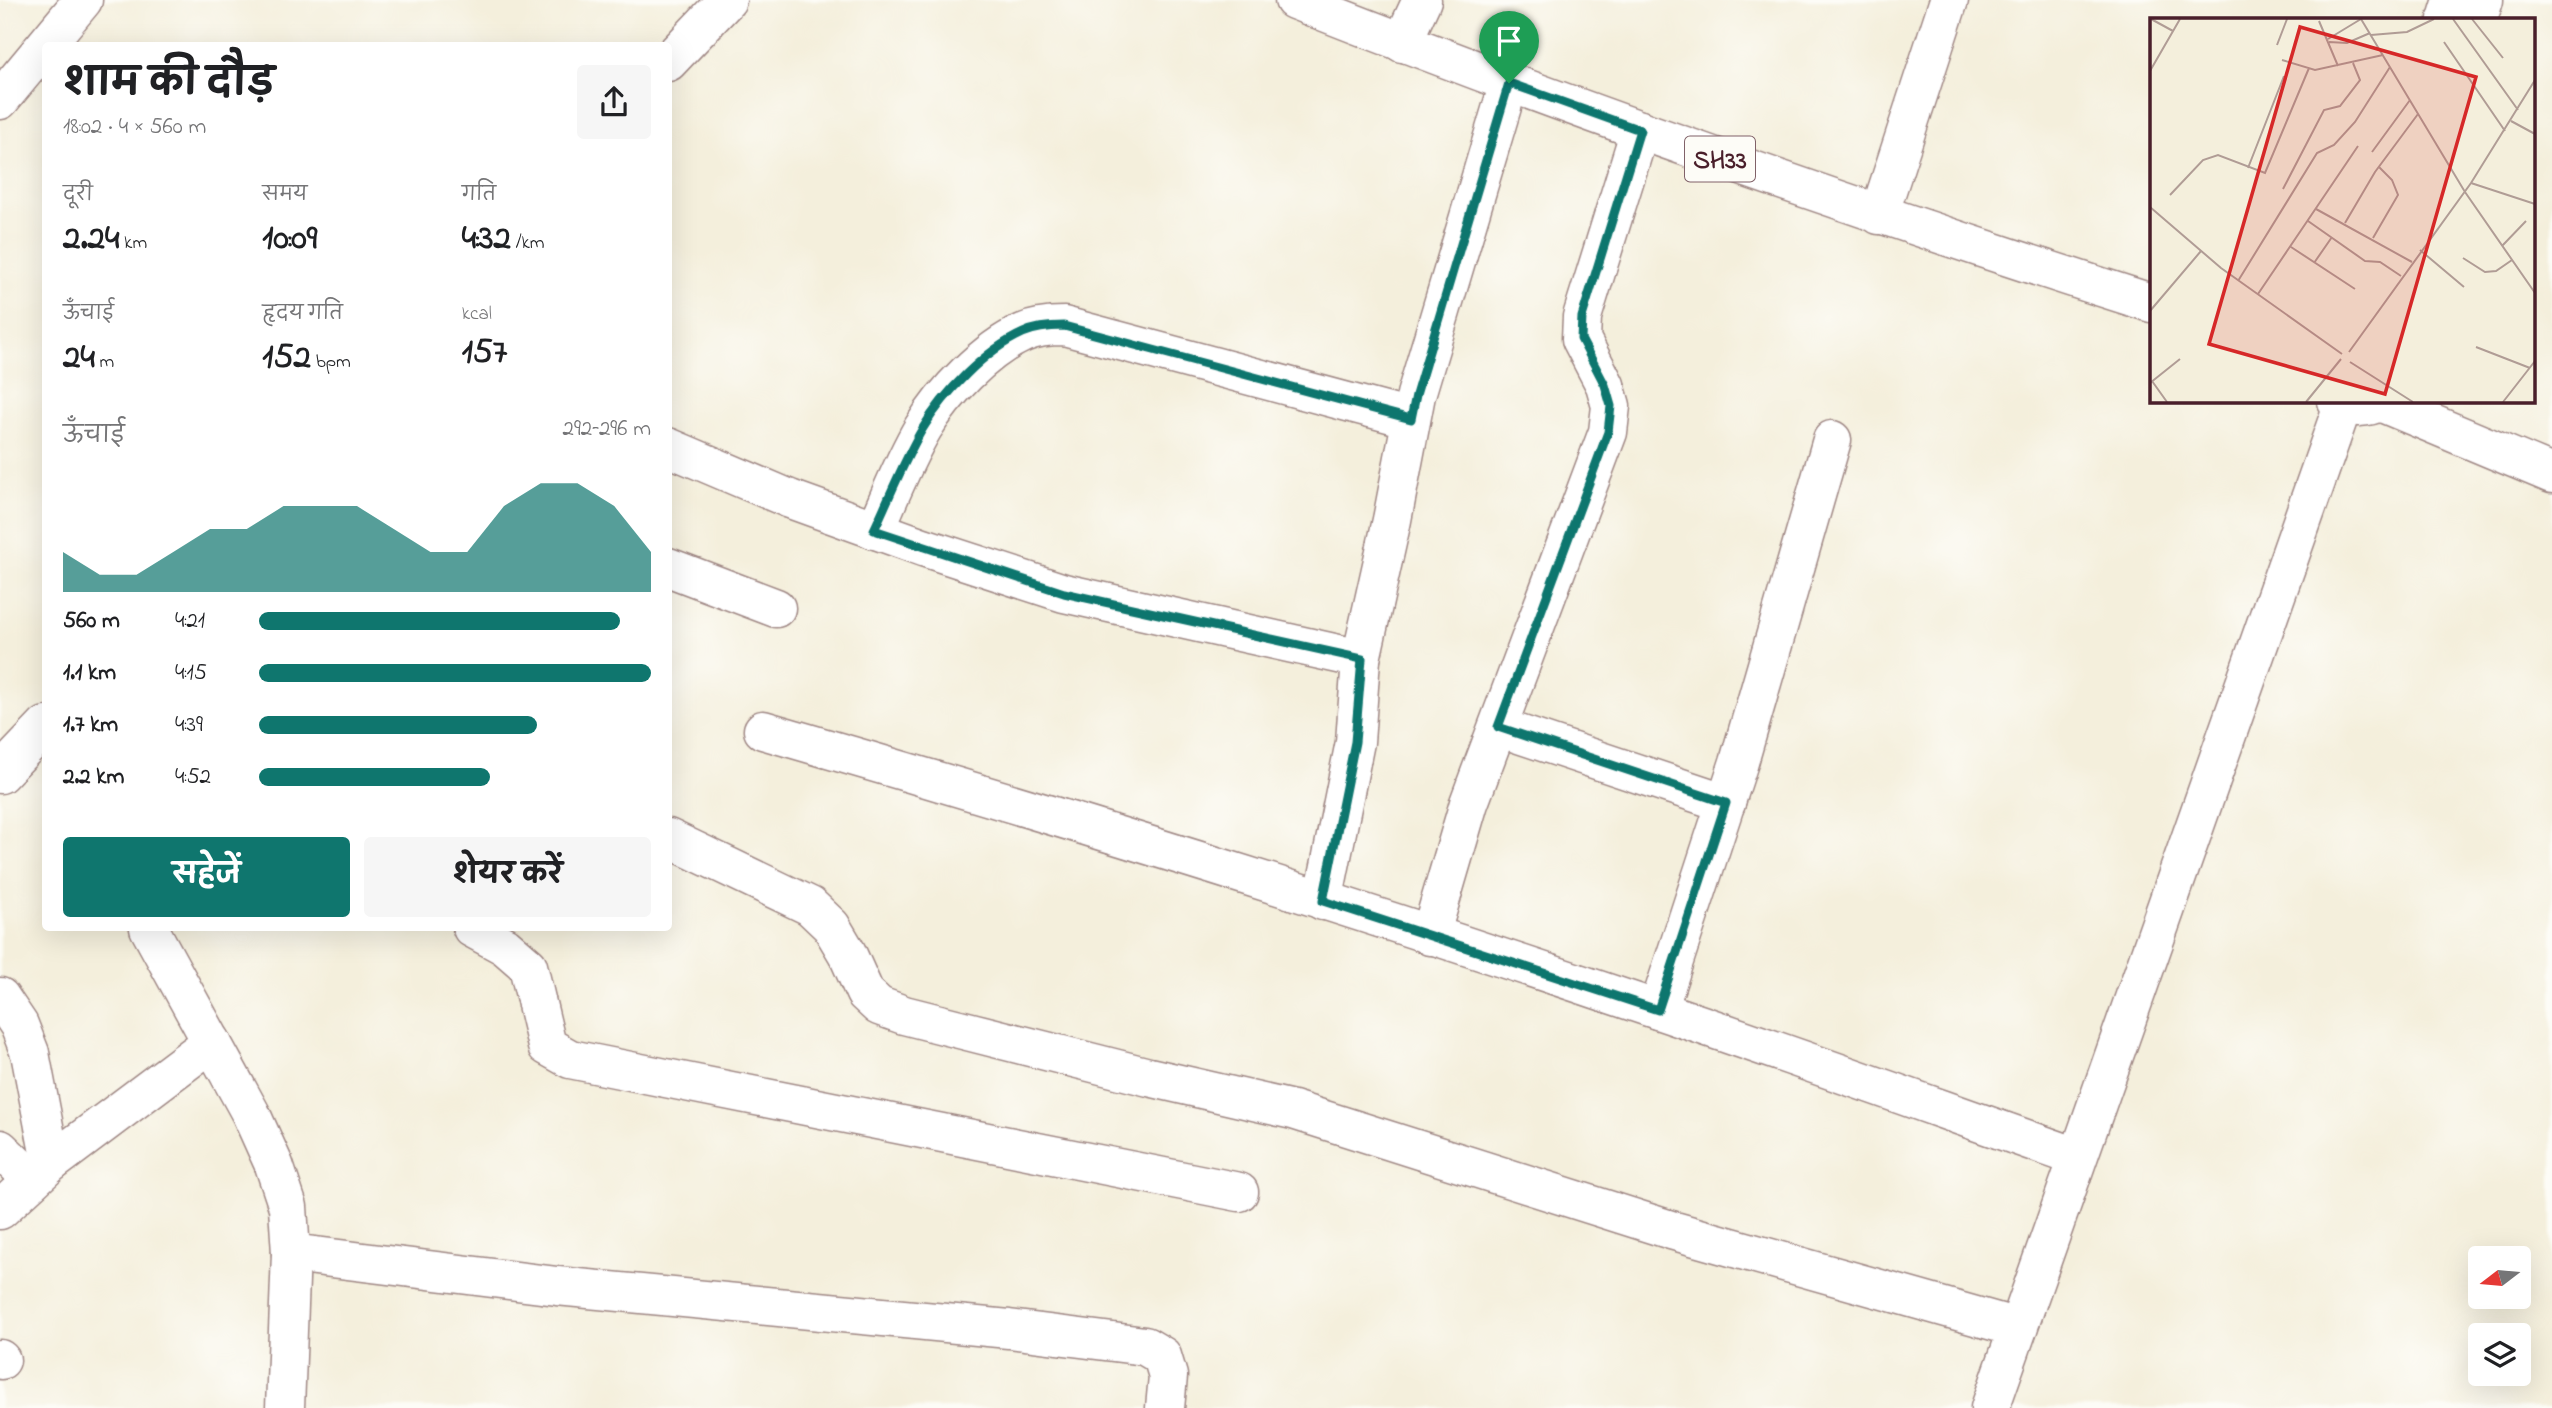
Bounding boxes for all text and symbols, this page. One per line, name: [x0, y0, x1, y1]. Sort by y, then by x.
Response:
pin: [1479, 11, 1539, 83]
inset map: [2150, 18, 2534, 402]
icon: arrive: [1490, 22, 1528, 60]
text: शाम की दौड़: [63, 57, 274, 113]
button: share: [577, 65, 651, 139]
text: 18:02 · 4 × 560 m: [63, 111, 206, 144]
road number: SH33: [1685, 136, 1755, 182]
text: दूरी: [63, 182, 93, 209]
text: समय: [262, 182, 308, 209]
text: गति: [462, 182, 496, 209]
text: 2.24: [63, 214, 119, 265]
text: 10:09: [262, 214, 317, 265]
text: 4:32: [462, 214, 511, 265]
text: km: [119, 230, 147, 257]
text: /km: [511, 230, 545, 257]
text: ऊँचाई: [63, 301, 114, 328]
text: हृदय गति: [262, 301, 343, 328]
text: kcal: [462, 301, 492, 328]
text: 157: [462, 328, 507, 379]
text: 24: [63, 333, 95, 384]
text: 152: [262, 333, 311, 384]
text: m: [95, 349, 114, 376]
text: bpm: [311, 349, 351, 376]
text: 292–296 m: [563, 413, 651, 446]
text: ऊँचाई: [63, 420, 125, 453]
text: 560 m: [63, 605, 120, 638]
text: 4:21: [175, 605, 205, 638]
text: 1.1 km: [63, 657, 116, 690]
text: 4:15: [175, 657, 207, 690]
text: 1.7 km: [63, 709, 118, 742]
text: 4:39: [175, 709, 203, 742]
text: 2.2 km: [63, 761, 124, 794]
text: 4:52: [175, 761, 211, 794]
button: सहेजें: [63, 837, 350, 917]
button: शेयर करें: [364, 837, 651, 917]
north arrow: [2468, 1246, 2530, 1309]
map controls: [2468, 1246, 2531, 1386]
button: layers: [2468, 1323, 2531, 1386]

